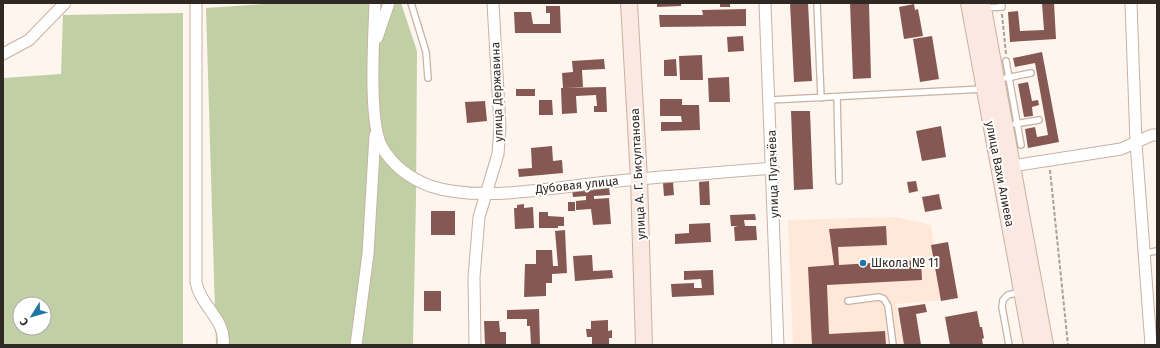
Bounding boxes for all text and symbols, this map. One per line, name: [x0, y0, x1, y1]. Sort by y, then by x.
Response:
street label: улица Державина: [488, 42, 506, 142]
street label: улица А. Г. Бисултанова: [628, 108, 648, 240]
street label: улица Вахи Алиева: [983, 120, 1017, 228]
street label: улица Пугачёва: [764, 130, 782, 218]
street label: Дубовая улица: [534, 174, 619, 196]
place label: Школа № 11: [871, 256, 939, 270]
marker: Школа № 11: [858, 258, 868, 268]
north arrow: [12, 296, 52, 336]
text: С: [17, 315, 32, 328]

